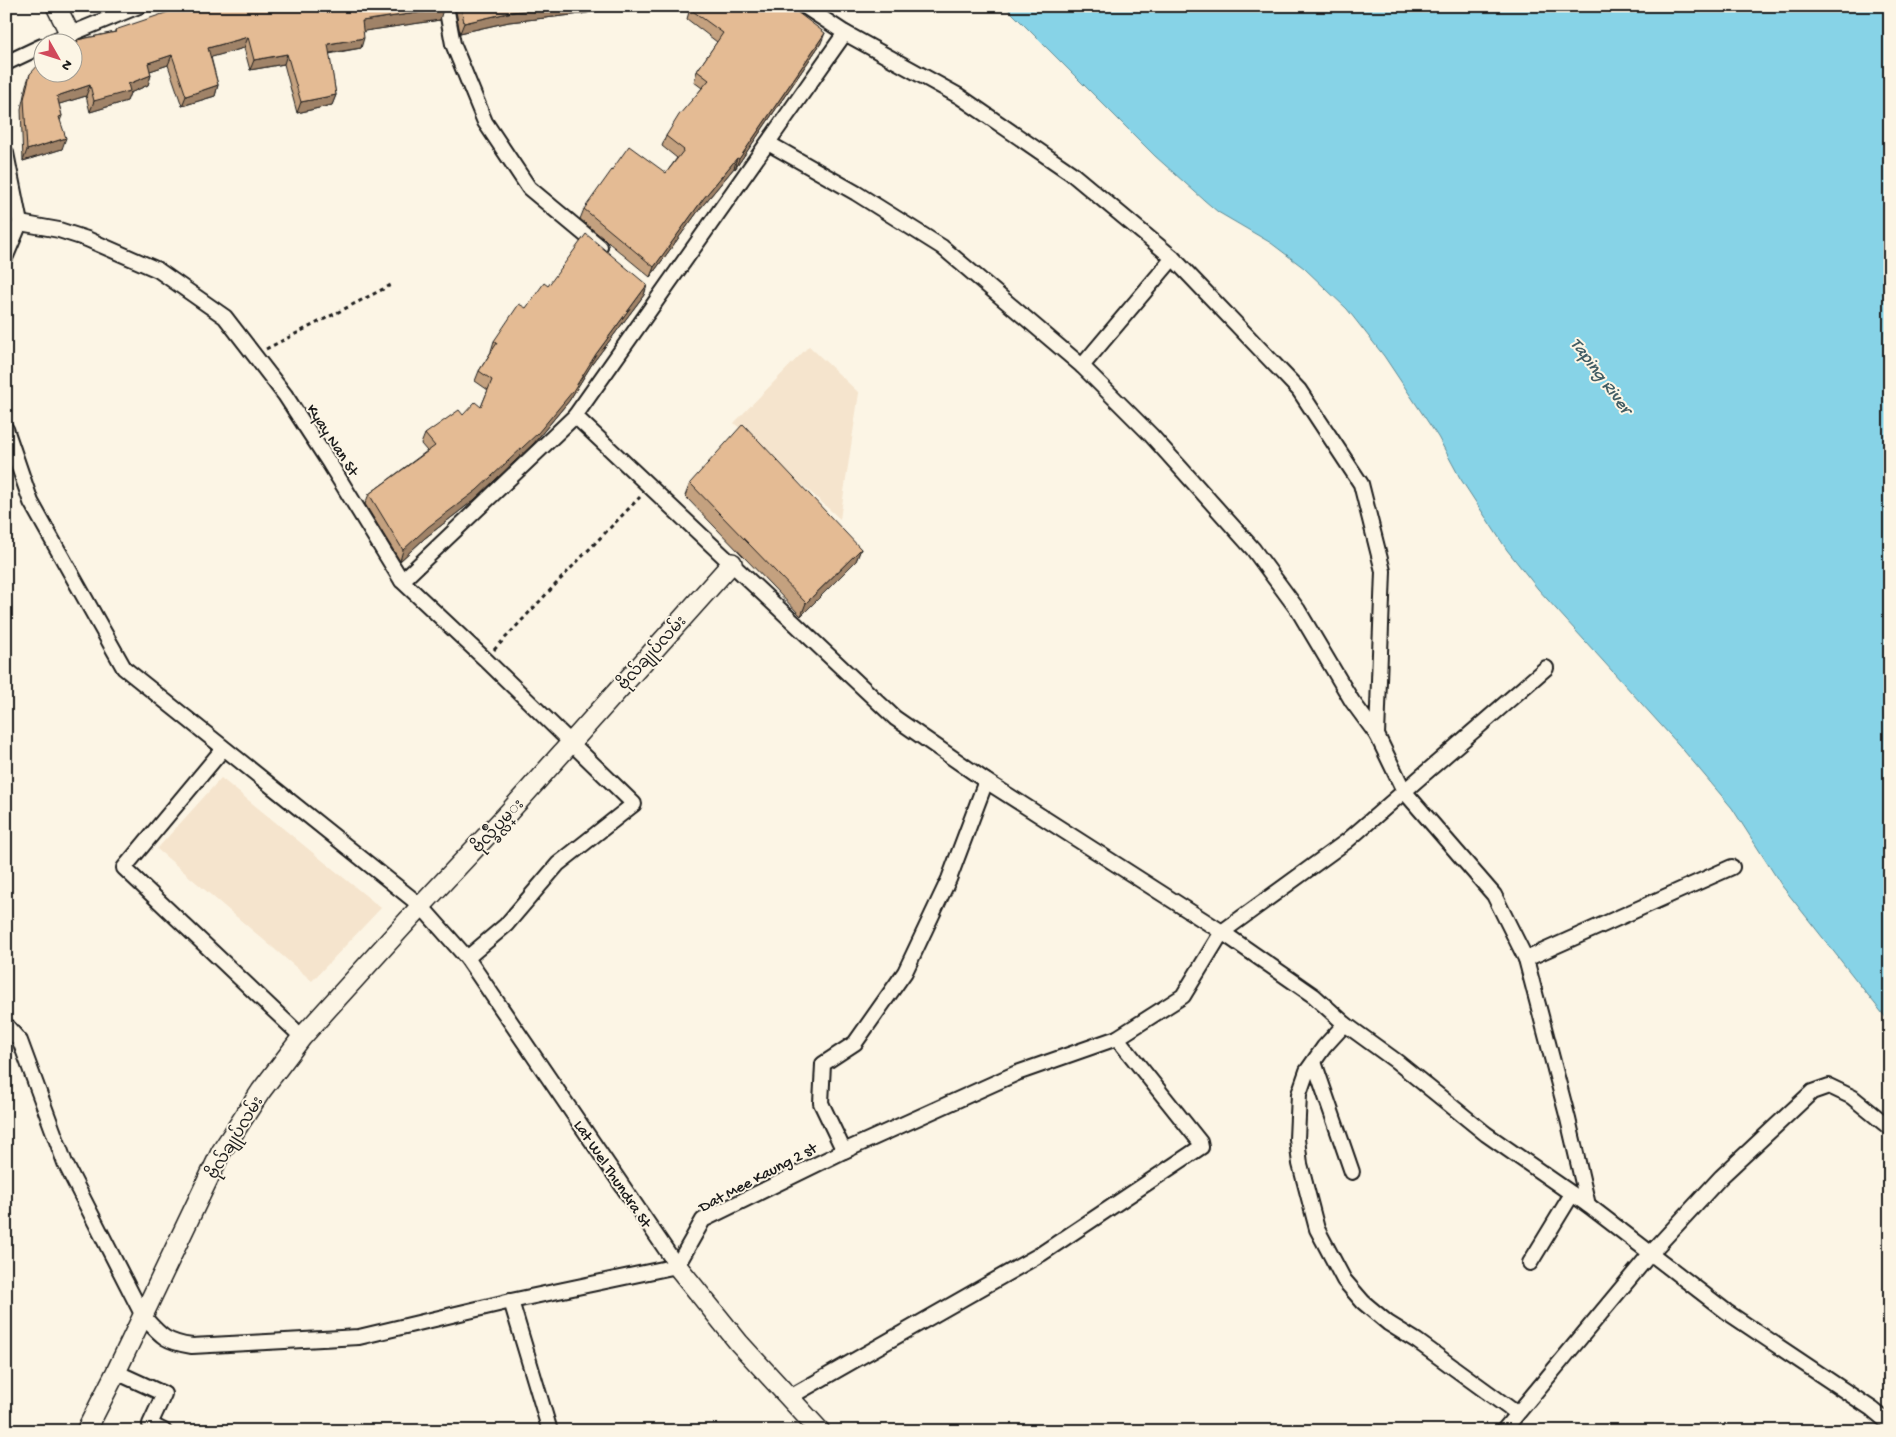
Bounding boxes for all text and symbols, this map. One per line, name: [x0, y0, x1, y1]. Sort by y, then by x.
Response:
north arrow: [32, 32, 82, 82]
text: N: [57, 56, 76, 74]
water label: Taping River: [1565, 334, 1638, 422]
street label: Kyay Nan St: [301, 401, 362, 482]
street label: ဗိုလ်ချုပ်လမ်း: [612, 610, 693, 697]
street label: ဗိုလ္ခ်ဳပ္လမ္း: [466, 793, 531, 860]
street label: ဗိုလ်ချုပ်လမ်း: [201, 1091, 271, 1185]
street label: Lat Wel Thundra St: [568, 1118, 655, 1234]
street label: Dat Mee Kaung 2 st: [696, 1139, 822, 1219]

